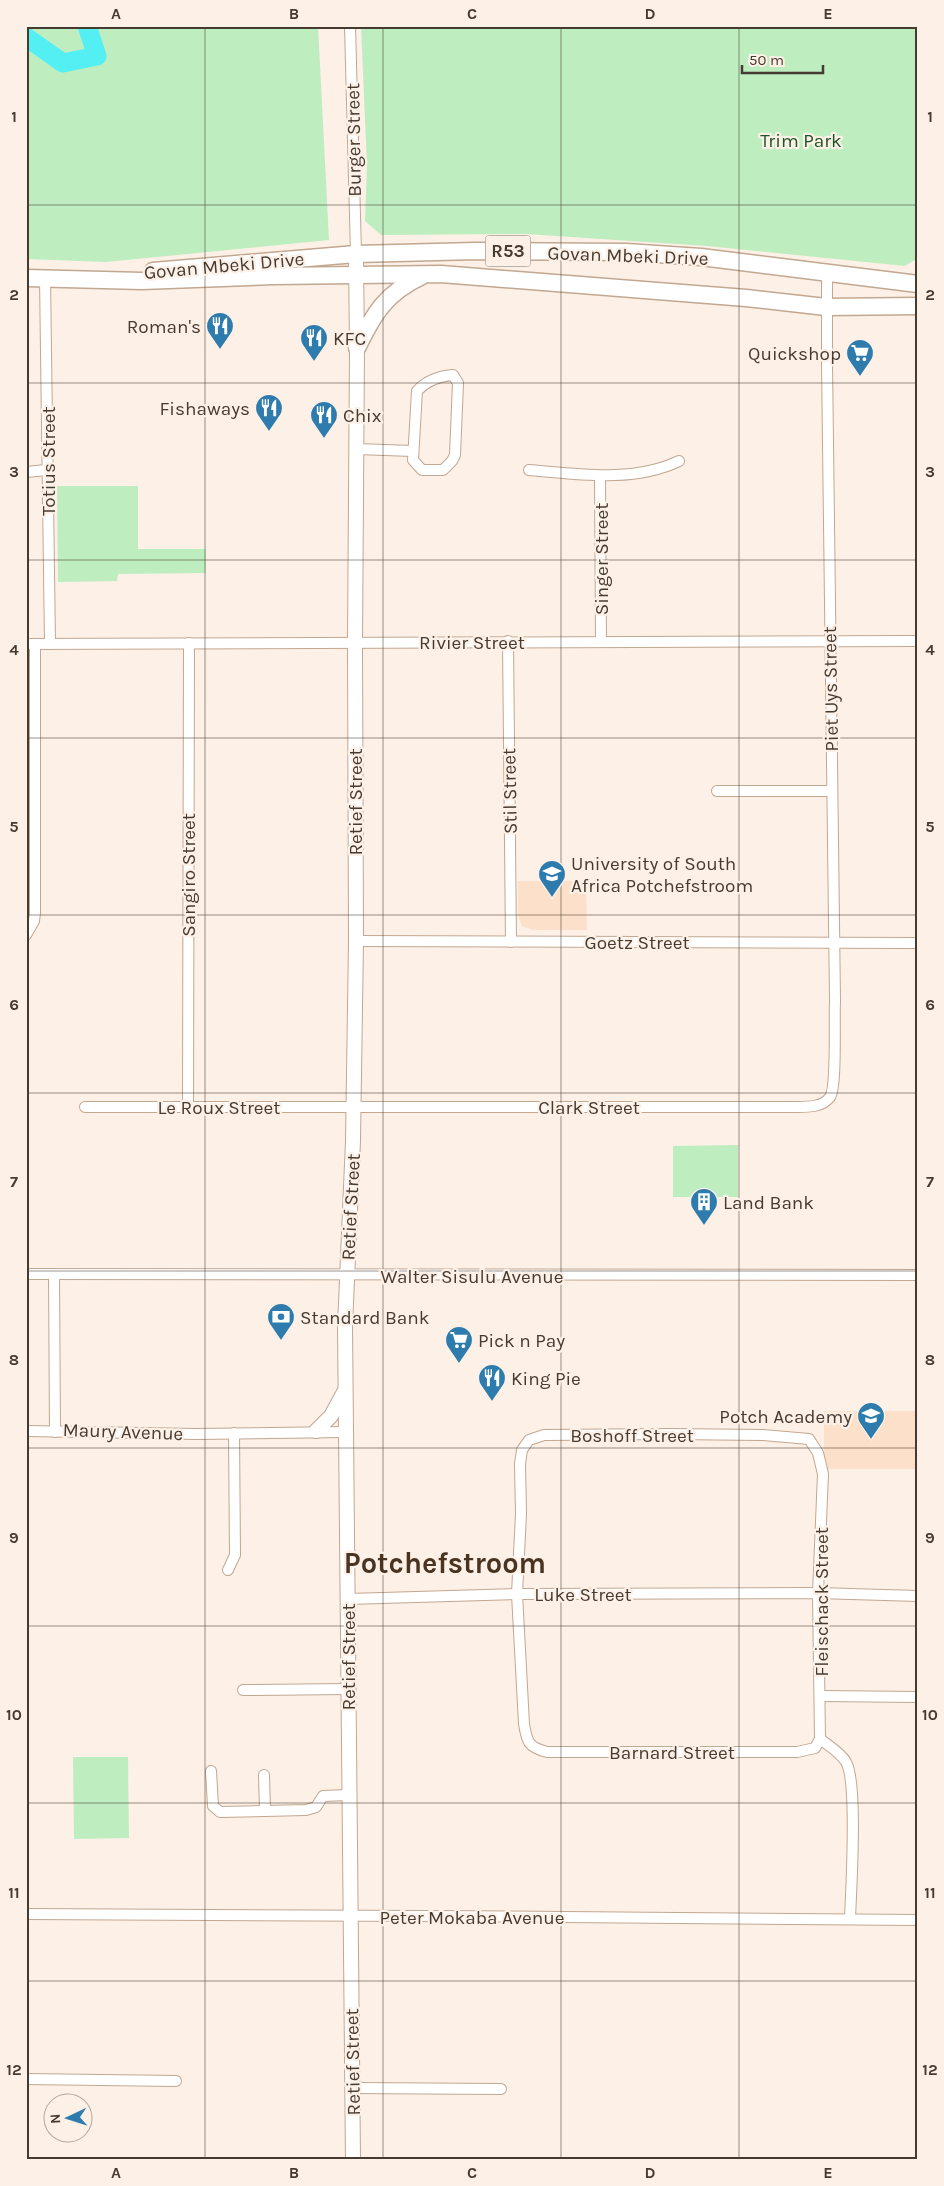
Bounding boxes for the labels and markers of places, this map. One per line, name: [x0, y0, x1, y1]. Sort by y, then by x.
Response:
restaurant icon: Roman's: [205, 311, 235, 350]
place label: Roman's: [127, 316, 201, 338]
restaurant icon: KFC: [299, 323, 329, 362]
place label: KFC: [333, 328, 366, 350]
supermarket icon: Quickshop: [845, 338, 875, 377]
place label: Quickshop: [748, 343, 841, 365]
restaurant icon: Fishaways: [254, 393, 284, 432]
place label: Fishaways: [159, 398, 250, 420]
restaurant icon: Chix: [309, 400, 339, 439]
place label: Chix: [343, 405, 382, 427]
place label: University of South Africa Potchefstroom: [571, 853, 753, 897]
school or university icon: University of South Africa Potchefstroom: [537, 859, 567, 898]
building icon: Land Bank: [689, 1187, 719, 1226]
place label: Land Bank: [723, 1192, 814, 1214]
bank icon: Standard Bank: [266, 1302, 296, 1341]
place label: Standard Bank: [300, 1307, 430, 1329]
supermarket icon: Pick n Pay: [444, 1325, 474, 1364]
place label: Pick n Pay: [478, 1330, 565, 1352]
restaurant icon: King Pie: [477, 1363, 507, 1402]
place label: King Pie: [511, 1368, 581, 1390]
school or university icon: Potch Academy: [856, 1401, 886, 1440]
place label: Potch Academy: [719, 1406, 852, 1428]

